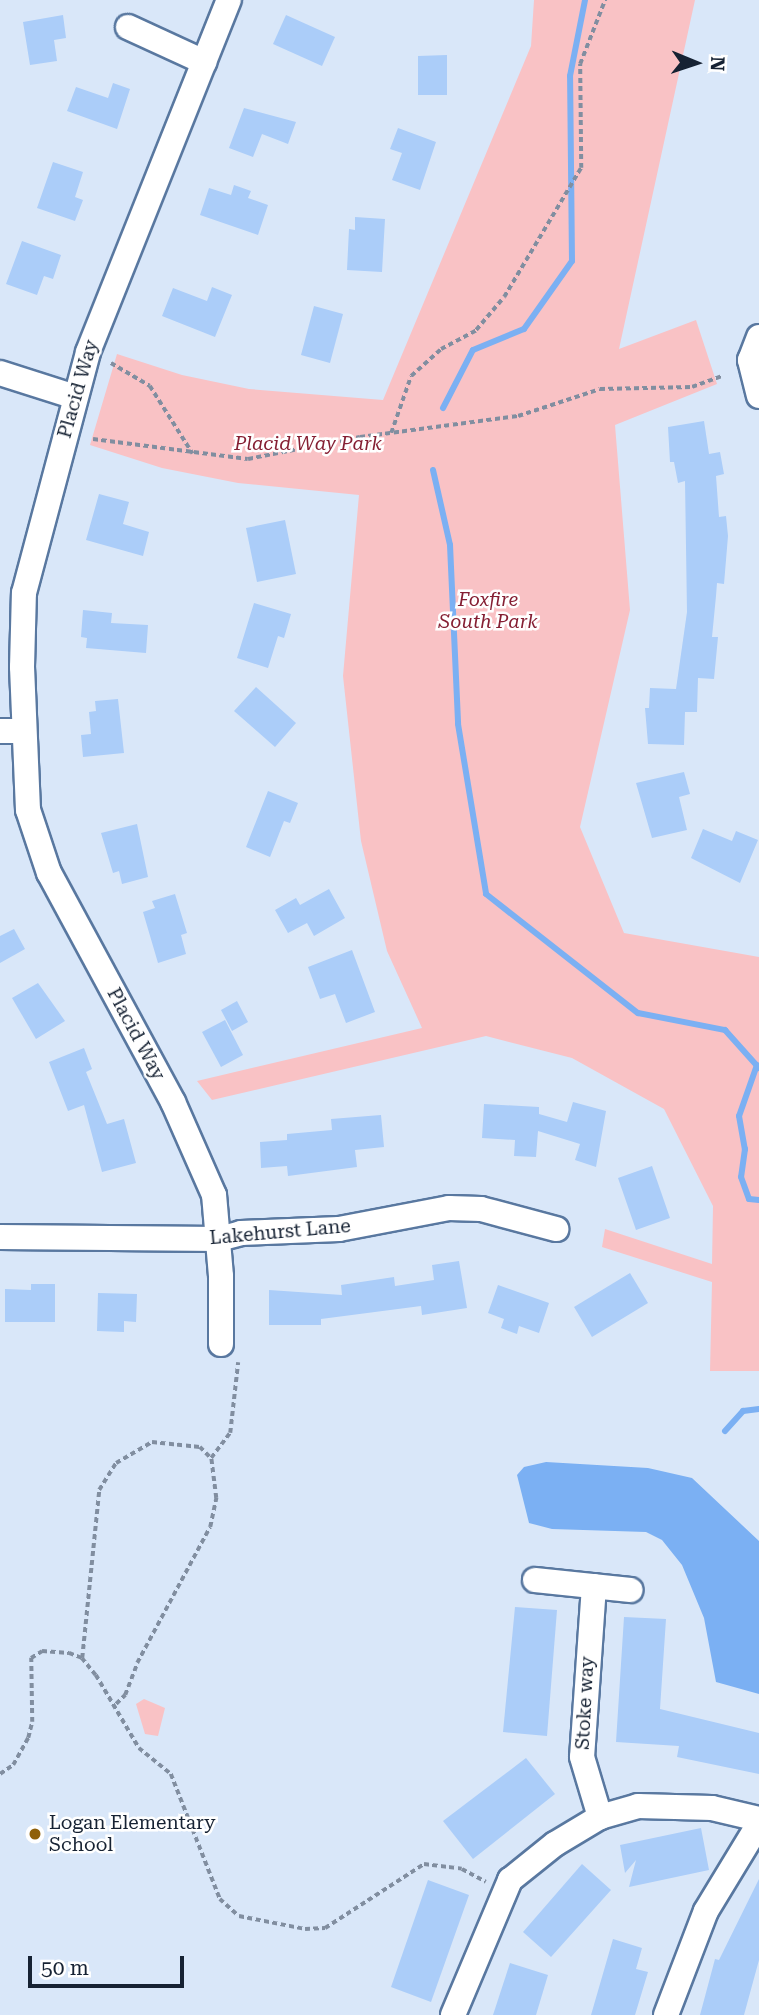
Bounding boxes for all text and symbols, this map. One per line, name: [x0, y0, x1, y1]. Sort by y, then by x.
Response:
north arrow: [661, 28, 731, 98]
text: N: [706, 56, 729, 71]
street label: Placid Way: [53, 337, 103, 441]
park label: Placid Way Park: [234, 433, 382, 455]
park label: Foxfire South Park: [439, 589, 537, 633]
street label: Placid Way: [102, 984, 170, 1084]
street label: Lakehurst Lane: [208, 1214, 352, 1250]
street label: Stoke way: [571, 1656, 599, 1750]
place label: Logan Elementary School: [49, 1812, 215, 1856]
marker: Logan Elementary School: [27, 1826, 43, 1842]
scale bar: [32, 1941, 187, 1985]
text: 50 m: [41, 1956, 89, 1980]

